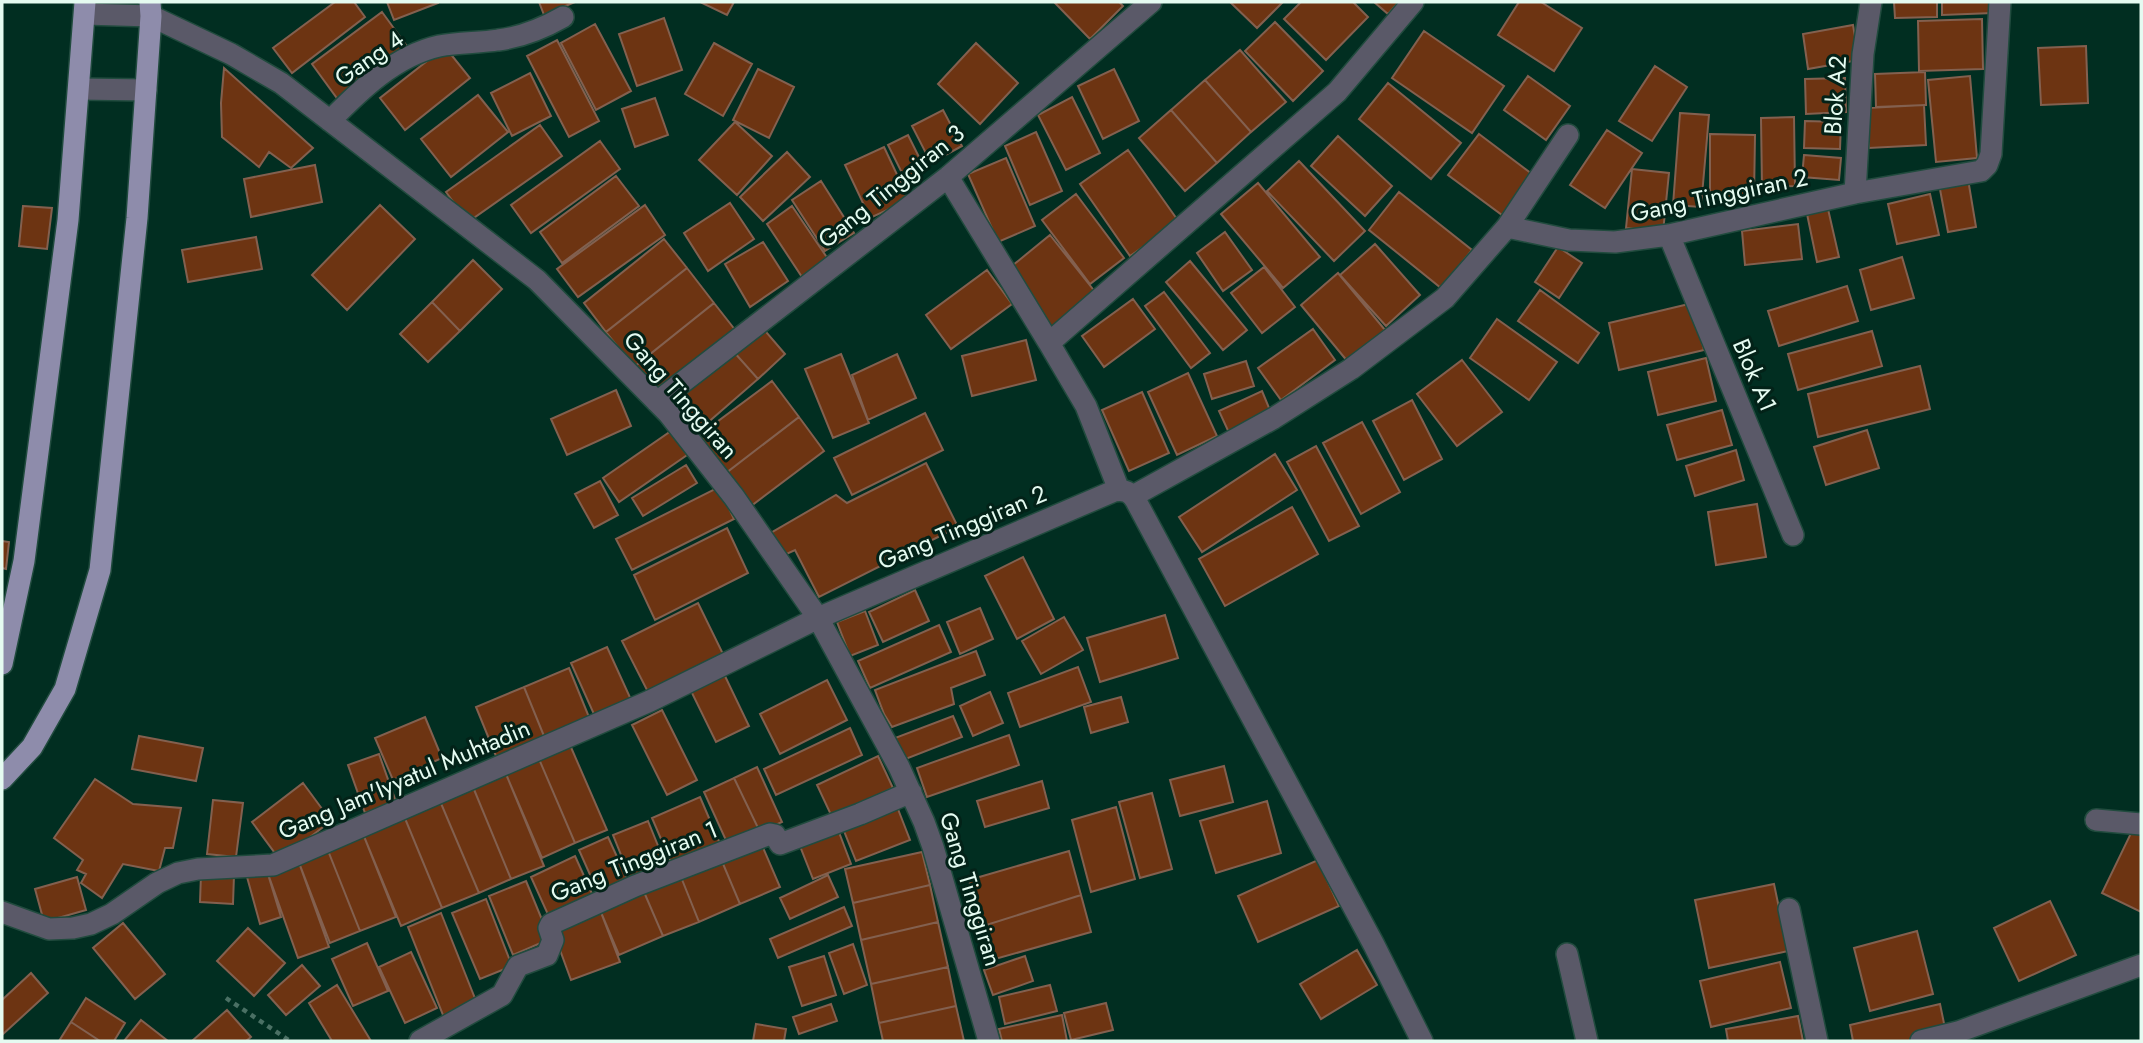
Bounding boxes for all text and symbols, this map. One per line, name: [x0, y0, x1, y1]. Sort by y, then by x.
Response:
street label: Gang 4: [327, 21, 411, 95]
street label: Blok A2: [1815, 54, 1855, 136]
street label: Gang Tinggiran 3: [810, 116, 972, 256]
street label: Gang Tinggiran 2: [1627, 159, 1811, 231]
street label: Gang Tinggiran: [615, 323, 747, 467]
street label: Blok A1: [1724, 333, 1786, 417]
street label: Gang Tinggiran 2: [872, 476, 1052, 578]
street label: Gang Jam'Iyyatul Muhtadin: [273, 710, 535, 848]
street label: Gang Tinggiran: [931, 808, 1011, 970]
street label: Gang Tinggiran 1: [545, 812, 723, 910]

